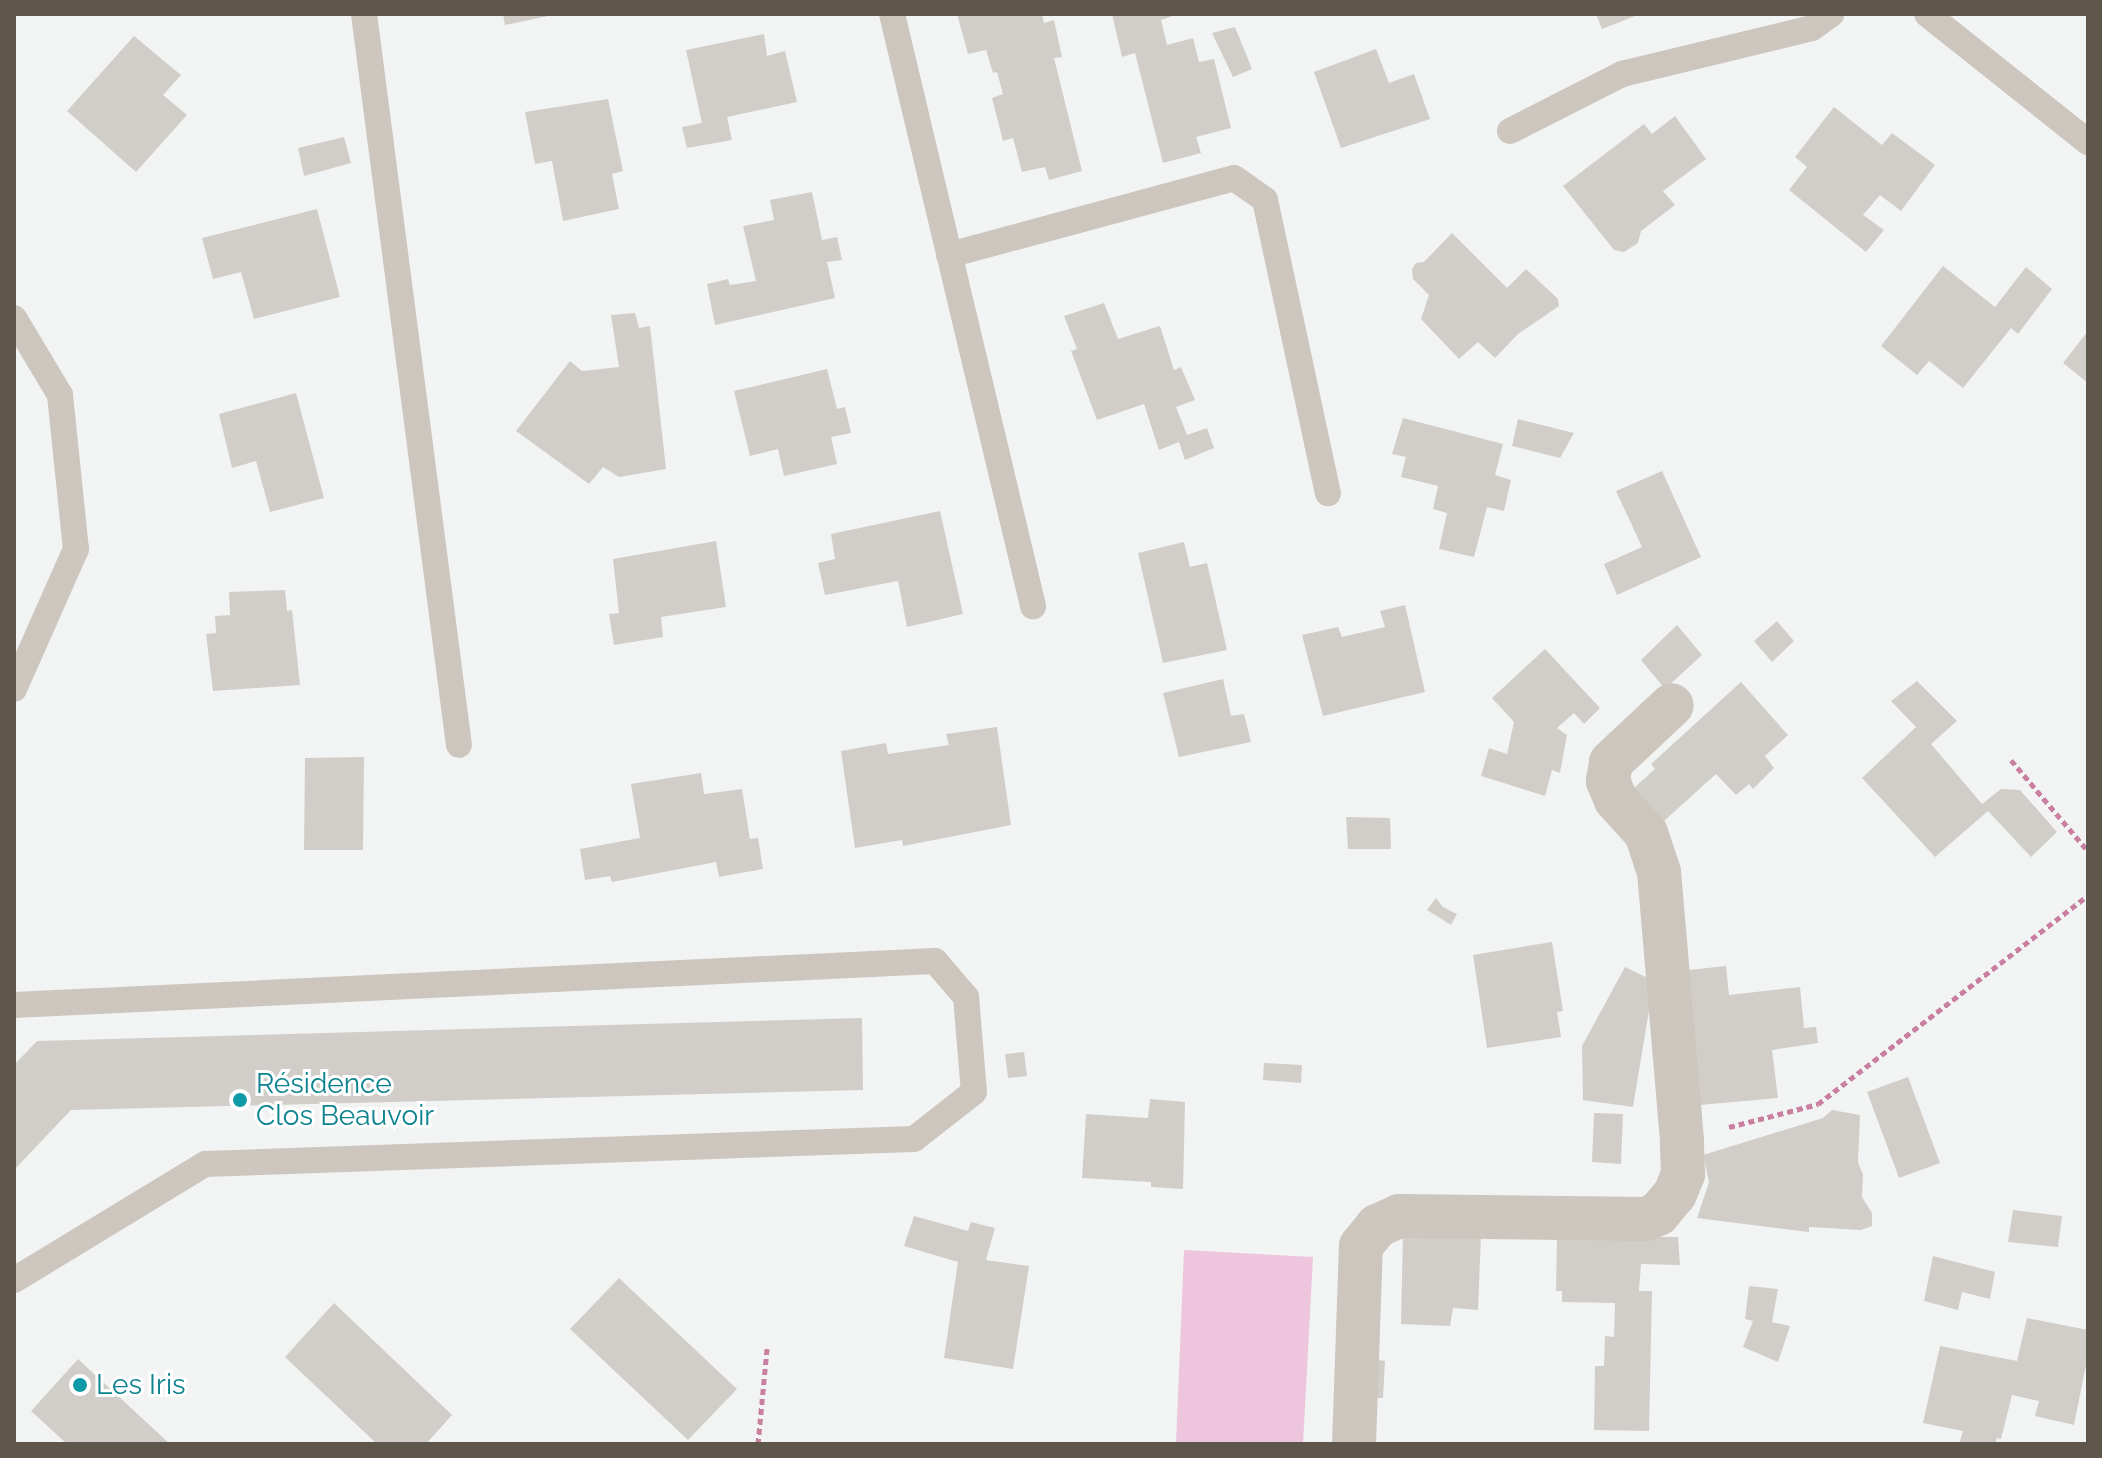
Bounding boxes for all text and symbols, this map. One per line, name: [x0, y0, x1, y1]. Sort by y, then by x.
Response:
place label: Résidence Clos Beauvoir: [256, 1067, 434, 1133]
marker: Résidence Clos Beauvoir: [231, 1091, 249, 1109]
place label: Les Iris: [96, 1368, 186, 1402]
marker: Les Iris: [71, 1376, 89, 1394]

